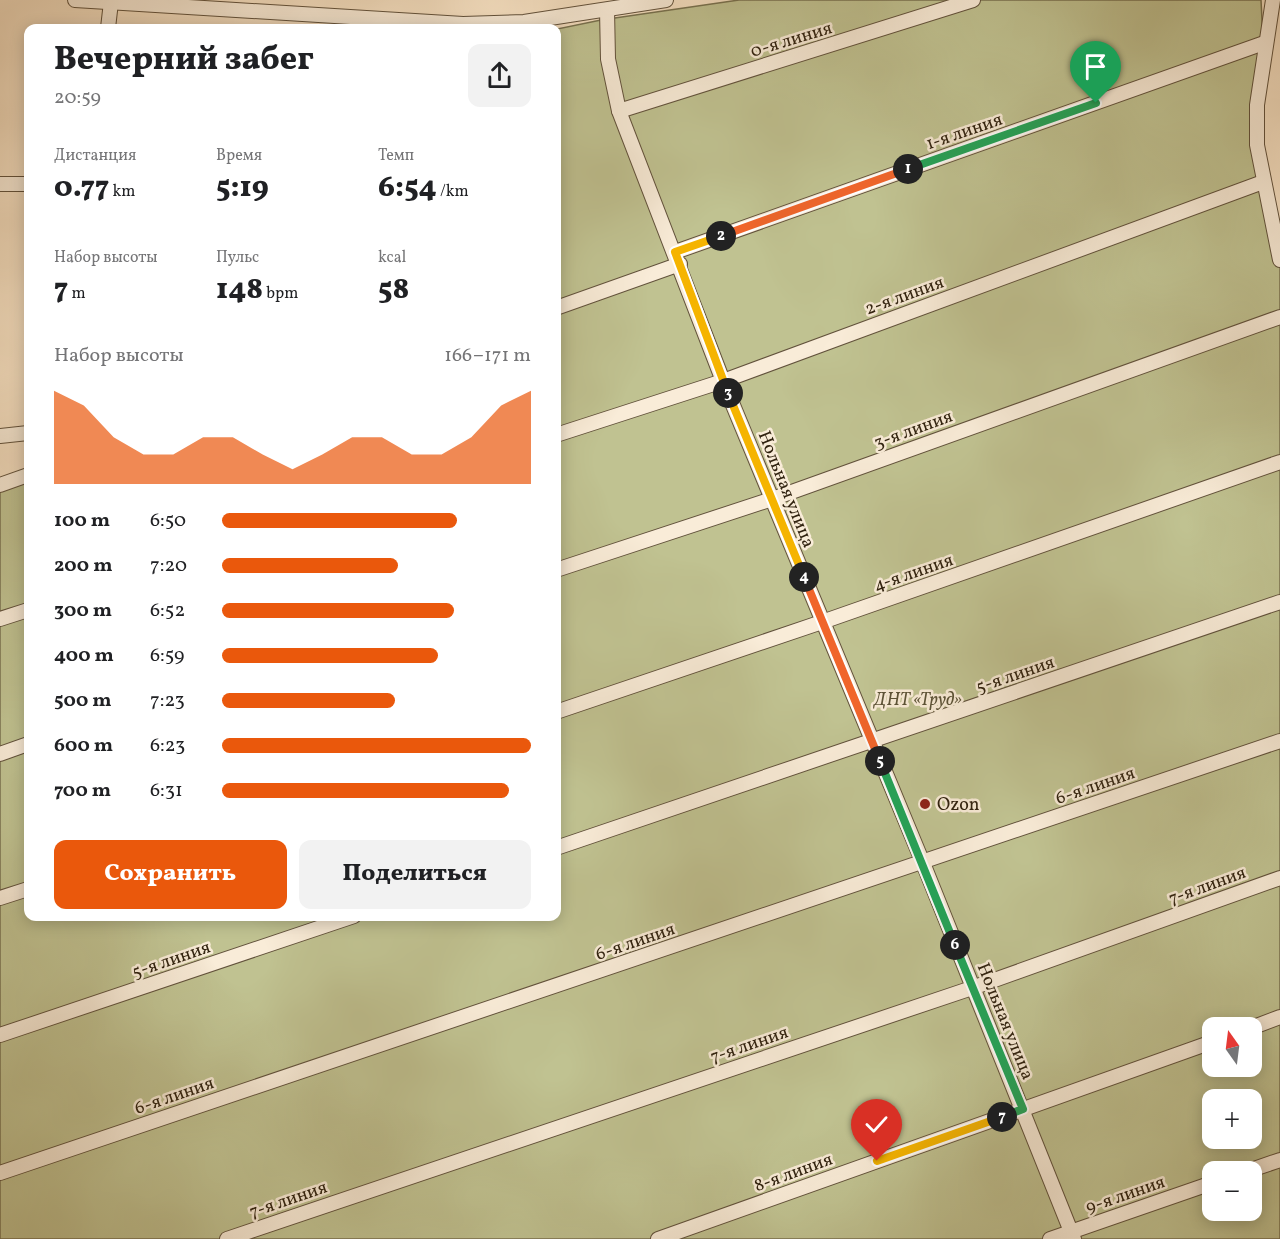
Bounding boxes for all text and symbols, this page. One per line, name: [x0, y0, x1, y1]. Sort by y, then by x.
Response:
street label: 0-я линия: [748, 16, 835, 65]
text: Вечерний забег: [54, 38, 314, 84]
pin: [1070, 41, 1121, 103]
button: share: [468, 44, 531, 107]
icon: arrive: [1079, 50, 1112, 83]
text: 20:59: [54, 84, 101, 112]
street label: 1-я линия: [923, 108, 1006, 157]
text: Дистанция: [54, 145, 136, 167]
text: Время: [216, 145, 262, 167]
text: Темп: [378, 145, 414, 167]
pin: 1: [893, 154, 923, 184]
text: 1: [905, 158, 911, 180]
text: 0.77: [54, 167, 109, 209]
text: 5:19: [216, 167, 269, 209]
text: 6:54: [378, 167, 437, 209]
text: km: [109, 181, 135, 203]
text: /km: [437, 181, 469, 203]
pin: 2: [706, 221, 736, 251]
text: 2: [717, 225, 725, 247]
text: Набор высоты: [54, 247, 158, 269]
text: Пульс: [216, 247, 259, 269]
text: kcal: [378, 247, 406, 269]
text: 7: [54, 269, 68, 311]
text: 148: [216, 269, 263, 311]
text: 58: [378, 269, 409, 311]
street label: 2-я линия: [862, 271, 947, 322]
text: m: [68, 283, 86, 305]
text: bpm: [263, 283, 298, 305]
text: Набор высоты: [54, 342, 184, 370]
text: 166–171 m: [444, 342, 531, 370]
pin: 3: [713, 378, 743, 408]
text: 3: [724, 382, 732, 404]
street label: 3-я линия: [871, 405, 956, 456]
street label: Нольная улица: [751, 427, 820, 552]
text: 100 m: [54, 507, 110, 535]
text: 6:50: [150, 507, 186, 535]
street label: 4-я линия: [870, 548, 957, 599]
text: 200 m: [54, 552, 112, 580]
text: 7:20: [150, 552, 187, 580]
pin: 4: [789, 562, 819, 592]
text: 4: [799, 566, 809, 588]
text: 300 m: [54, 597, 112, 625]
text: 6:52: [150, 597, 185, 625]
text: 400 m: [54, 642, 114, 670]
text: 6:59: [150, 642, 184, 670]
street label: 5-я линия: [973, 650, 1058, 700]
text: 500 m: [54, 687, 112, 715]
text: 7:23: [150, 687, 185, 715]
park label: ДНТ «Труд»: [872, 688, 962, 713]
text: 600 m: [54, 732, 113, 760]
text: 6:23: [150, 732, 185, 760]
pin: 5: [865, 746, 895, 776]
text: 5: [876, 750, 884, 772]
street label: 6-я линия: [1053, 761, 1138, 812]
text: 700 m: [54, 777, 111, 805]
text: 6:31: [150, 777, 183, 805]
place label: Ozon: [937, 793, 980, 818]
marker: Ozon: [918, 797, 932, 811]
button: Сохранить: [54, 840, 287, 909]
button: Поделиться: [299, 840, 531, 909]
street label: 7-я линия: [1165, 861, 1250, 912]
street label: 6-я линия: [593, 917, 678, 968]
pin: 6: [940, 930, 970, 960]
text: 6: [951, 934, 959, 956]
street label: 5-я линия: [129, 935, 214, 985]
street label: Нольная улица: [970, 959, 1039, 1084]
north arrow: [1202, 1017, 1262, 1077]
map controls: [1202, 1017, 1262, 1221]
street label: 7-я линия: [707, 1020, 792, 1070]
street label: 6-я линия: [132, 1071, 217, 1122]
button: +: [1202, 1089, 1262, 1149]
pin: [851, 1099, 902, 1161]
pin: 7: [987, 1102, 1017, 1132]
text: 7: [998, 1106, 1006, 1128]
icon: check: [860, 1108, 893, 1141]
street label: 8-я линия: [751, 1148, 836, 1199]
button: −: [1202, 1161, 1262, 1221]
street label: 9-я линия: [1082, 1170, 1169, 1221]
street label: 7-я линия: [246, 1175, 331, 1225]

